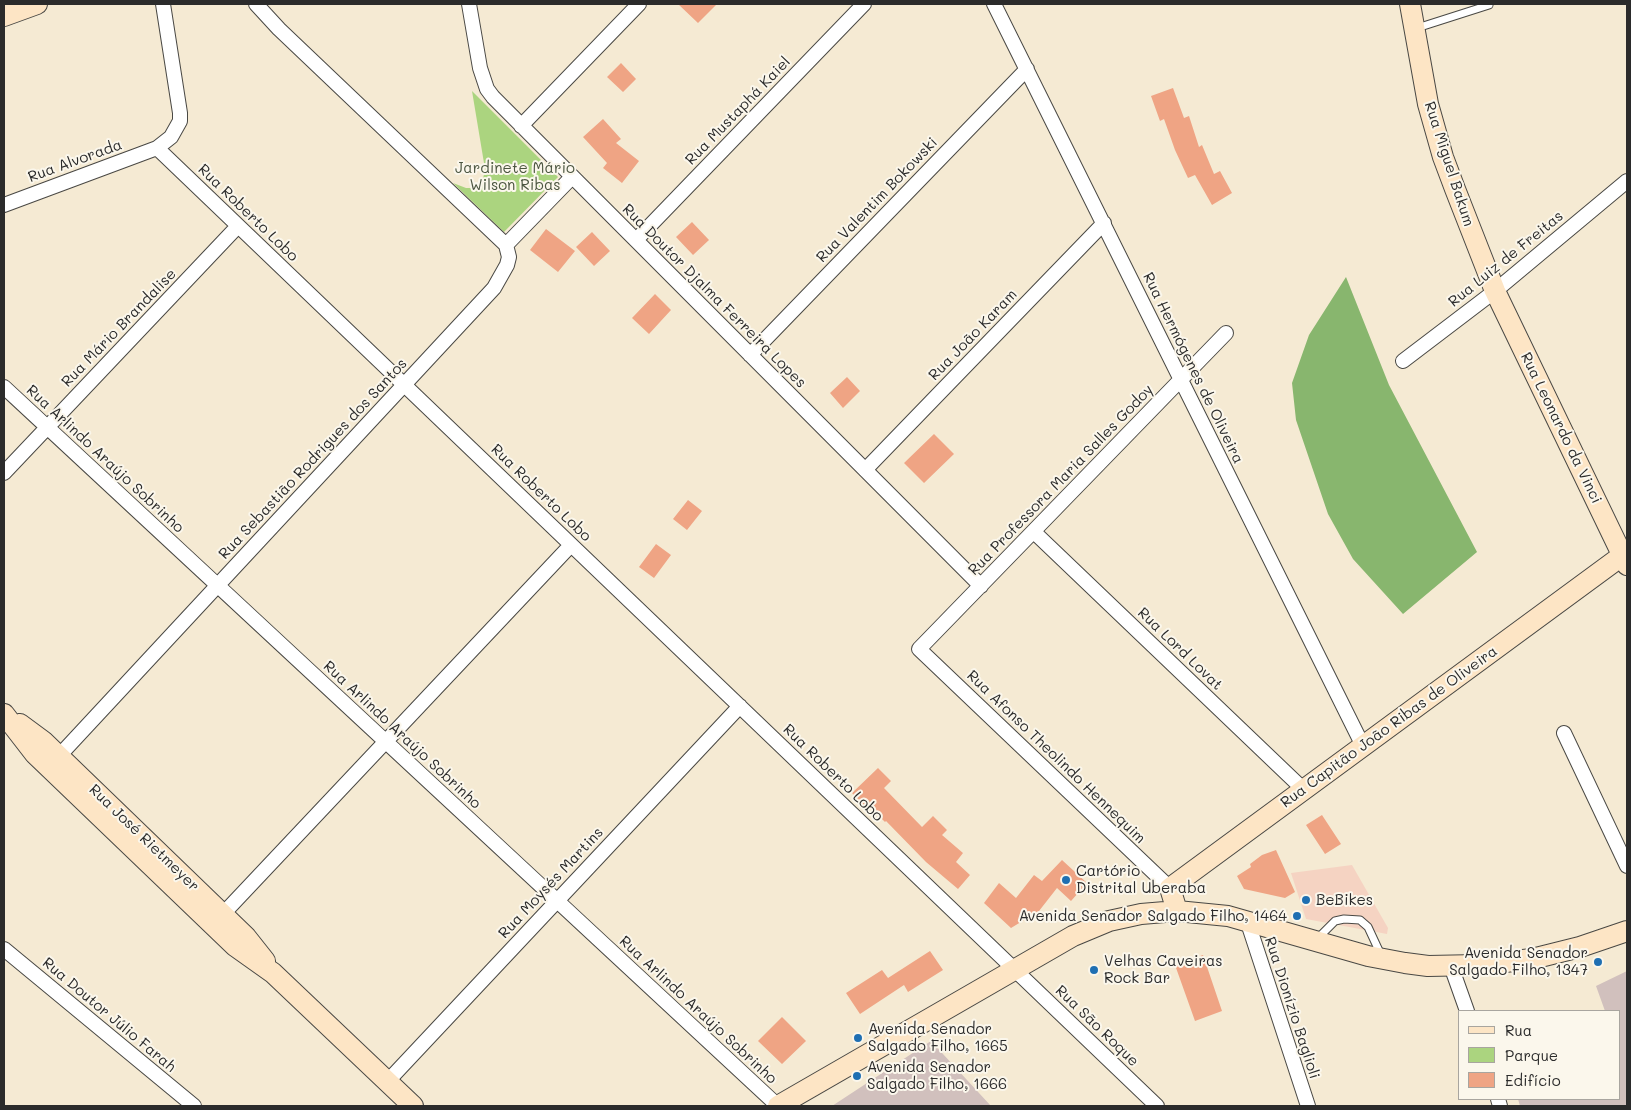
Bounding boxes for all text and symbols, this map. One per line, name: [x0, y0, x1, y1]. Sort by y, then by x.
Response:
street label: Rua Mustaphá Kaiel: [682, 53, 794, 169]
street label: Rua Miguel Bakum: [1420, 99, 1478, 229]
street label: Rua Valentim Bokowski: [813, 134, 941, 266]
street label: Rua Alvorada: [26, 136, 124, 186]
park label: Jardinete Mário Wilson Ribas: [455, 159, 575, 194]
street label: Rua Roberto Lobo: [194, 161, 302, 265]
street label: Rua Doutor Djalma Ferreira Lopes: [618, 200, 810, 392]
street label: Rua Luiz de Freitas: [1445, 207, 1567, 311]
street label: Rua Mário Brandalise: [58, 265, 180, 391]
street label: Rua Hermógenes de Oliveira: [1139, 269, 1247, 467]
street label: Rua João Karam: [925, 286, 1021, 384]
street label: Rua Leonardo da Vinci: [1517, 349, 1605, 507]
street label: Rua Sebastião Rodrigues dos Santos: [215, 355, 411, 563]
street label: Rua Arlindo Araújo Sobrinho: [23, 381, 187, 537]
street label: Rua Professora Maria Salles Godoy: [965, 381, 1157, 579]
street label: Rua Roberto Lobo: [487, 441, 595, 545]
street label: Rua Lord Lovat: [1134, 604, 1226, 694]
street label: Rua Capitão João Ribas de Oliveira: [1277, 642, 1501, 812]
street label: Rua Arlindo Araújo Sobrinho: [320, 657, 484, 813]
street label: Rua Afonso Theolindo Hennequim: [963, 667, 1149, 847]
street label: Rua Roberto Lobo: [779, 721, 887, 825]
street label: Rua José Rietmeyer: [85, 781, 203, 895]
street label: Rua Moysés Martins: [495, 824, 607, 942]
place label: Cartório Distrital Uberaba: [1076, 862, 1206, 897]
marker: Cartório Distrital Uberaba: [1060, 874, 1072, 886]
place label: BeBikes: [1316, 891, 1373, 909]
marker: BeBikes: [1300, 894, 1312, 906]
place label: Avenida Senador Salgado Filho, 1464: [1019, 907, 1287, 925]
marker: Avenida Senador Salgado Filho, 1464: [1291, 910, 1303, 922]
street label: Rua Arlindo Araújo Sobrinho: [616, 932, 780, 1088]
street label: Rua Dionízio Baglioli: [1261, 935, 1323, 1081]
place label: Avenida Senador Salgado Filho, 1347: [1449, 944, 1588, 979]
place label: Velhas Caveiras Rock Bar: [1104, 952, 1223, 987]
street label: Rua Doutor Júlio Farah: [39, 954, 179, 1076]
marker: Avenida Senador Salgado Filho, 1347: [1592, 956, 1604, 968]
marker: Velhas Caveiras Rock Bar: [1088, 964, 1100, 976]
street label: Rua São Roque: [1052, 982, 1142, 1070]
legend: [1458, 1010, 1621, 1100]
place label: Avenida Senador Salgado Filho, 1665: [868, 1020, 1008, 1055]
text: Rua: [1505, 1020, 1532, 1040]
marker: Avenida Senador Salgado Filho, 1665: [852, 1032, 864, 1044]
text: Parque: [1505, 1045, 1558, 1065]
place label: Avenida Senador Salgado Filho, 1666: [867, 1058, 1007, 1093]
marker: Avenida Senador Salgado Filho, 1666: [851, 1070, 863, 1082]
text: Edifício: [1505, 1070, 1561, 1090]

